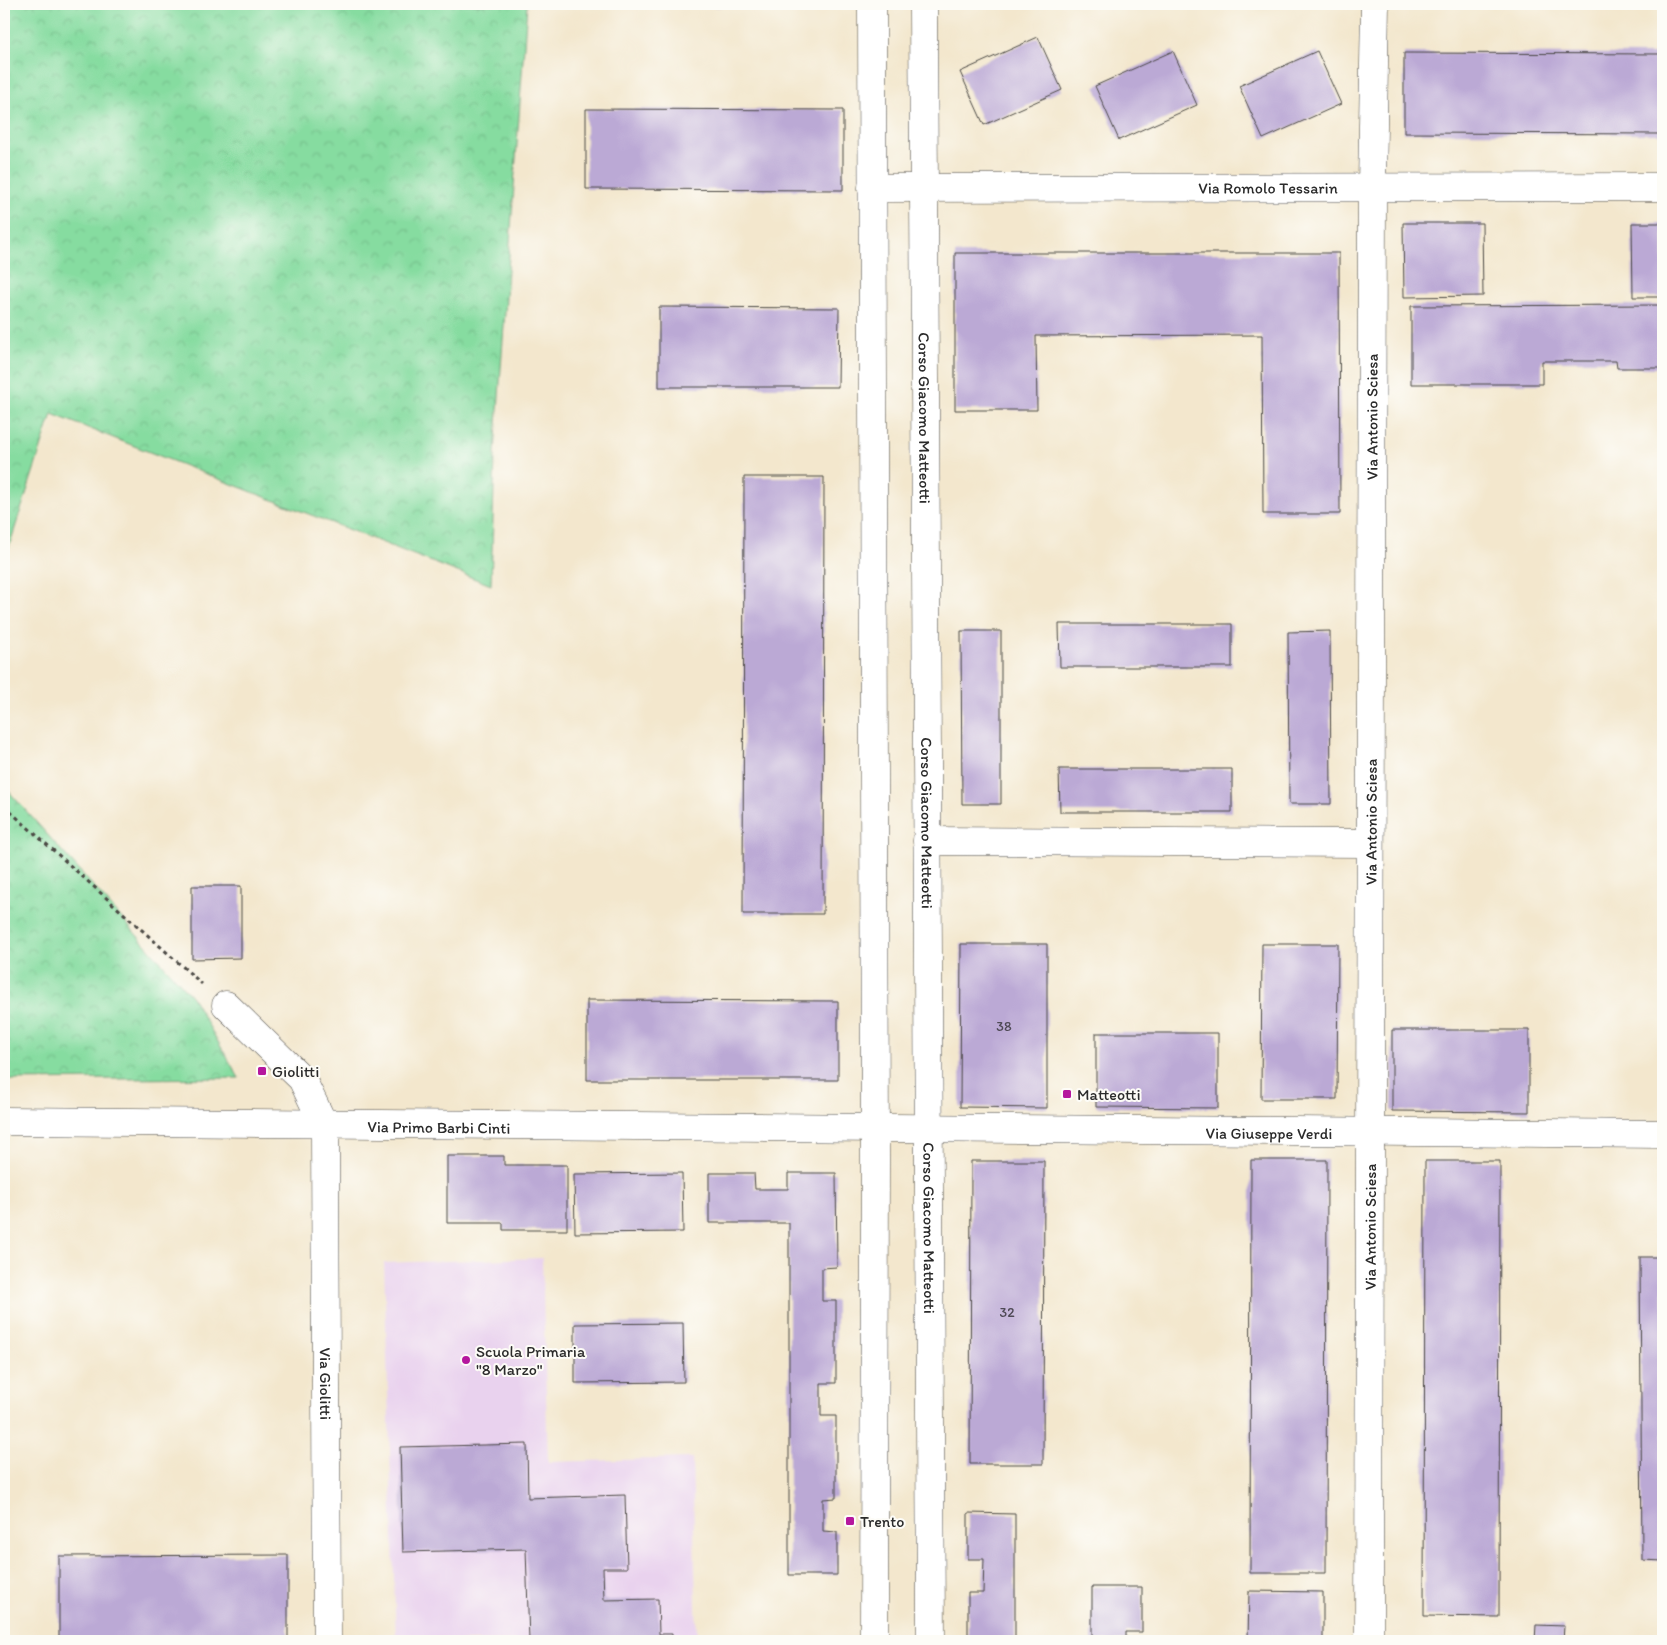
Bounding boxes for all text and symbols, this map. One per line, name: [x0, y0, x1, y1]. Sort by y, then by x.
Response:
street label: Via Romolo Tessarin: [1198, 178, 1338, 198]
street label: Corso Giacomo Matteotti: [915, 332, 934, 504]
street label: Via Antonio Sciesa: [1362, 354, 1382, 480]
street label: Corso Giacomo Matteotti: [917, 737, 937, 909]
street label: Via Antonio Sciesa: [1362, 759, 1381, 885]
house number: 38: [996, 1018, 1012, 1035]
place label: Giolitti: [272, 1062, 319, 1081]
marker: Giolitti: [256, 1065, 268, 1077]
place label: Matteotti: [1077, 1085, 1141, 1104]
marker: Matteotti: [1061, 1088, 1073, 1100]
street label: Via Primo Barbi Cinti: [367, 1117, 511, 1138]
street label: Via Giuseppe Verdi: [1205, 1124, 1332, 1143]
street label: Corso Giacomo Matteotti: [919, 1142, 939, 1314]
street label: Via Antonio Sciesa: [1361, 1164, 1380, 1290]
house number: 32: [1000, 1304, 1015, 1321]
place label: Scuola Primaria "8 Marzo": [476, 1342, 586, 1379]
street label: Via Giolitti: [316, 1347, 335, 1420]
marker: Scuola Primaria "8 Marzo": [460, 1354, 472, 1366]
place label: Trento: [860, 1512, 904, 1531]
marker: Trento: [844, 1515, 856, 1527]

